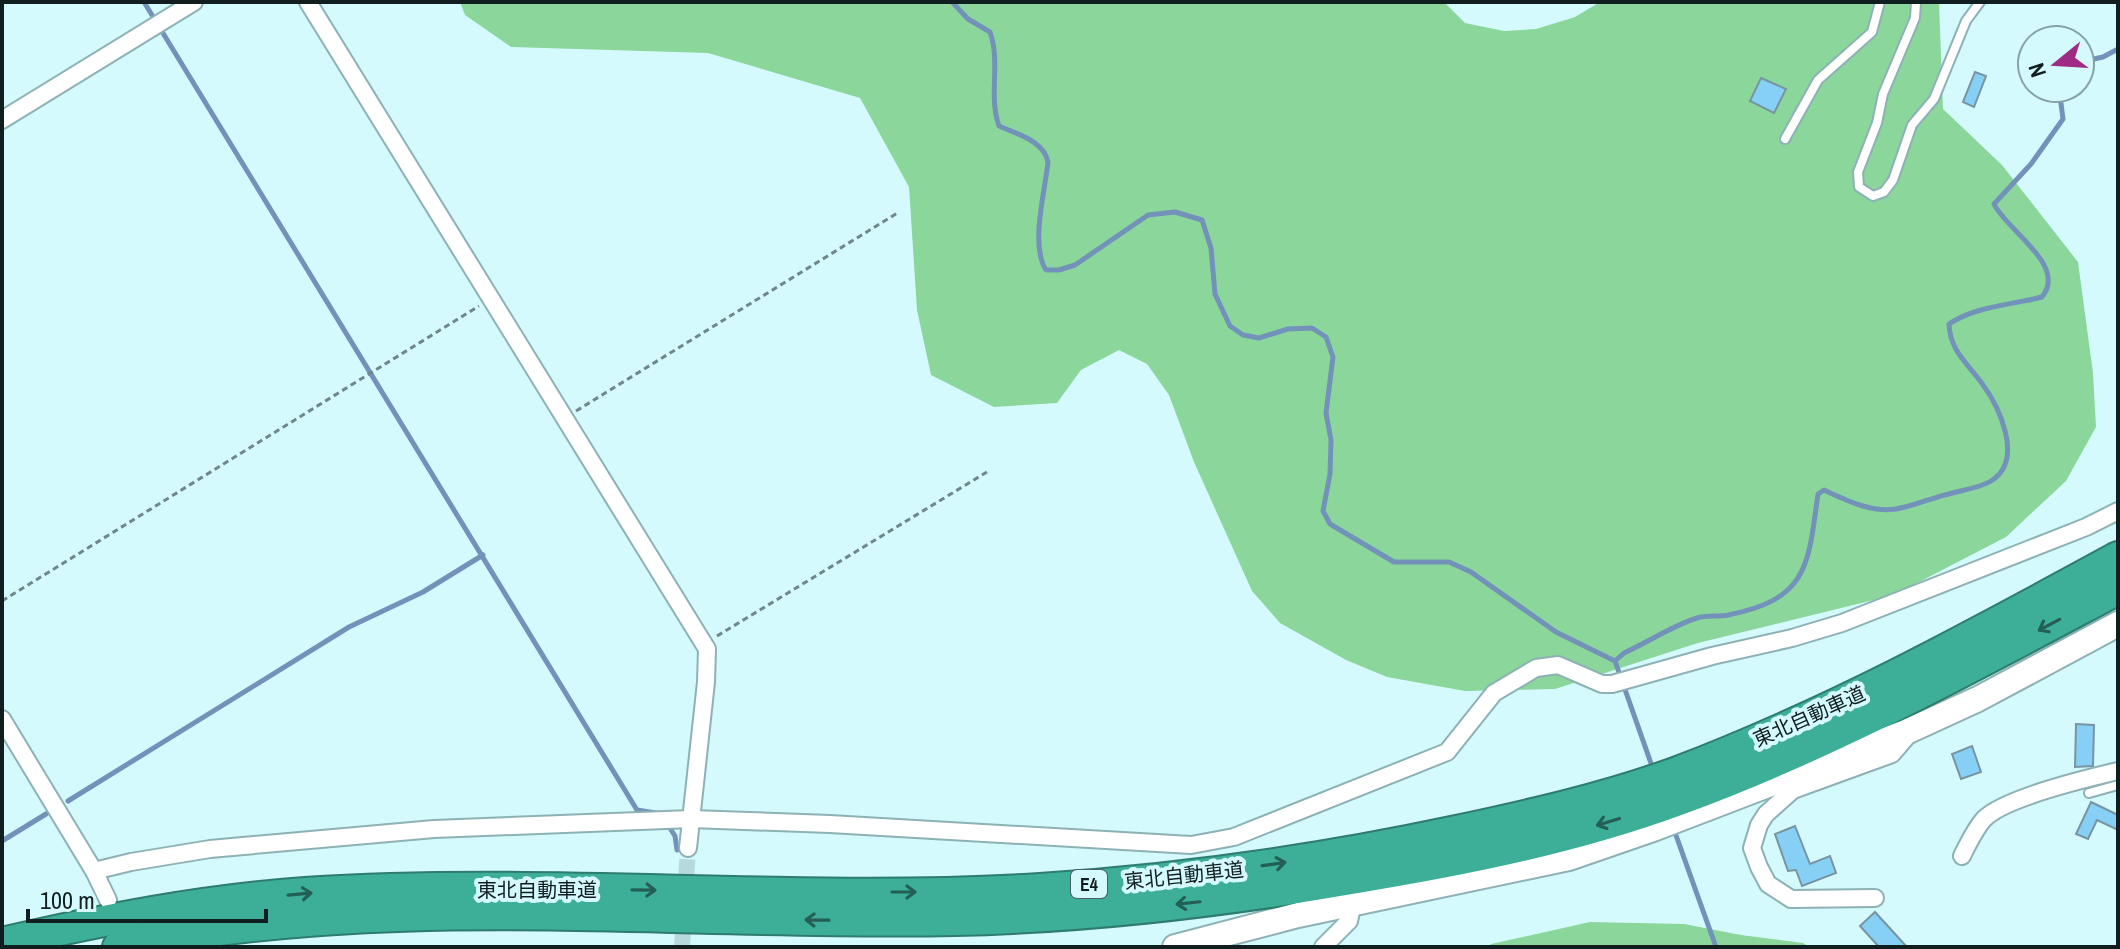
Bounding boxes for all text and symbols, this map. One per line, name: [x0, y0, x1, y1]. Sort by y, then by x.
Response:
north arrow: [2016, 24, 2096, 104]
text: N: [2021, 59, 2053, 81]
one-way arrow: [2038, 618, 2061, 634]
street label: 東北自動車道: [1749, 679, 1869, 753]
one-way arrow: [1596, 816, 1621, 830]
street label: 東北自動車道: [1123, 855, 1245, 895]
one-way arrow: [1260, 857, 1287, 872]
road number: E4: [1071, 870, 1107, 898]
scale bar: [28, 873, 266, 923]
street label: 東北自動車道: [477, 876, 597, 903]
one-way arrow: [630, 882, 657, 898]
text: 100 m: [40, 884, 95, 916]
one-way arrow: [890, 884, 917, 900]
one-way arrow: [286, 886, 313, 901]
one-way arrow: [1175, 896, 1202, 911]
one-way arrow: [804, 912, 831, 928]

